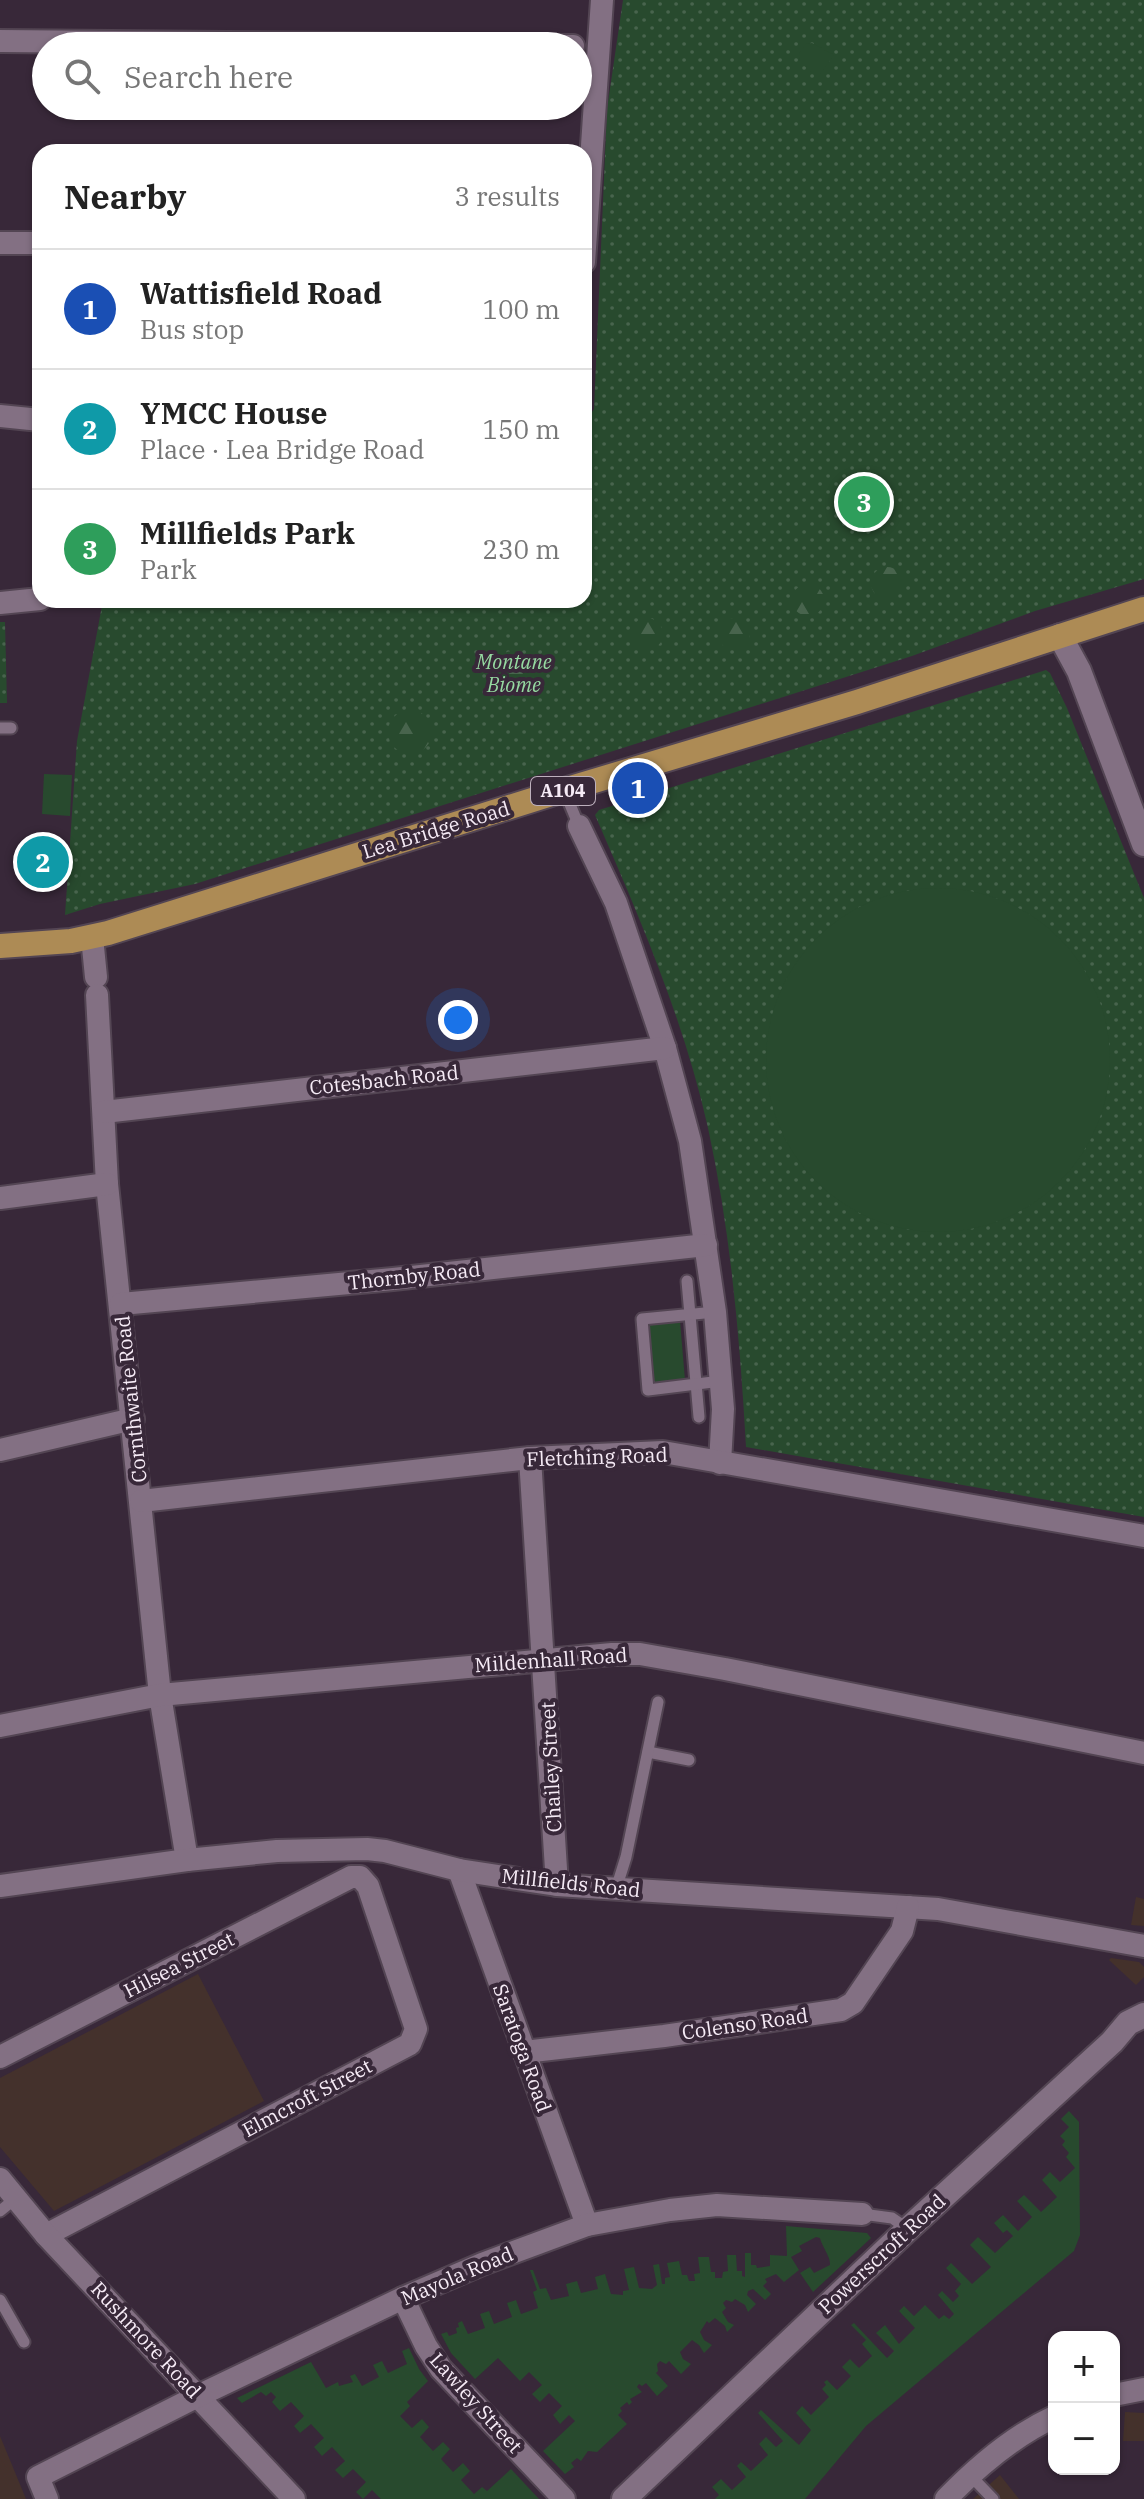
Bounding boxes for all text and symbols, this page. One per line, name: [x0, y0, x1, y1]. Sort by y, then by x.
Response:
search box: [32, 32, 592, 120]
icon: search: [60, 54, 104, 98]
text: Search here: [124, 57, 293, 96]
text: Nearby: [64, 174, 186, 218]
text: 3 results: [454, 179, 560, 213]
text: Wattisfield Road: [140, 273, 382, 312]
text: 1: [82, 292, 98, 326]
text: 100 m: [482, 292, 560, 326]
text: Bus stop: [140, 312, 244, 346]
text: YMCC House: [140, 393, 327, 432]
text: 2: [82, 412, 98, 446]
text: 150 m: [482, 412, 560, 446]
text: Place · Lea Bridge Road: [140, 432, 425, 466]
pin: 3: [838, 472, 890, 532]
text: Millfields Park: [140, 513, 355, 552]
text: 3: [82, 532, 98, 566]
text: 230 m: [482, 532, 560, 566]
text: Park: [140, 552, 197, 586]
park label: Montane Biome: [475, 648, 552, 698]
pin: 1: [612, 758, 664, 818]
road number: A104: [531, 777, 595, 805]
street label: Lea Bridge Road: [359, 794, 513, 865]
pin: 2: [17, 832, 69, 892]
your location: [438, 1000, 478, 1040]
street label: Cotesbach Road: [308, 1058, 460, 1101]
street label: Thornby Road: [346, 1255, 482, 1296]
street label: Cornthwaite Road: [108, 1314, 153, 1484]
street label: Fletching Road: [526, 1441, 668, 1472]
street label: Mildenhall Road: [474, 1641, 628, 1678]
street label: Chailey Street: [534, 1701, 567, 1833]
street label: Millfields Road: [500, 1862, 642, 1903]
street label: Hilsea Street: [119, 1925, 239, 2004]
street label: Saratoga Road: [487, 1980, 558, 2116]
street label: Colenso Road: [680, 2001, 810, 2046]
street label: Elmcroft Street: [237, 2052, 376, 2143]
street label: Powerscroft Road: [812, 2188, 951, 2320]
street label: Mayola Road: [397, 2240, 517, 2311]
street label: Rushmore Road: [85, 2276, 207, 2404]
map controls: [1048, 2331, 1120, 2475]
button: +: [1048, 2331, 1120, 2403]
street label: Lawley Street: [424, 2347, 529, 2459]
button: −: [1048, 2403, 1120, 2475]

